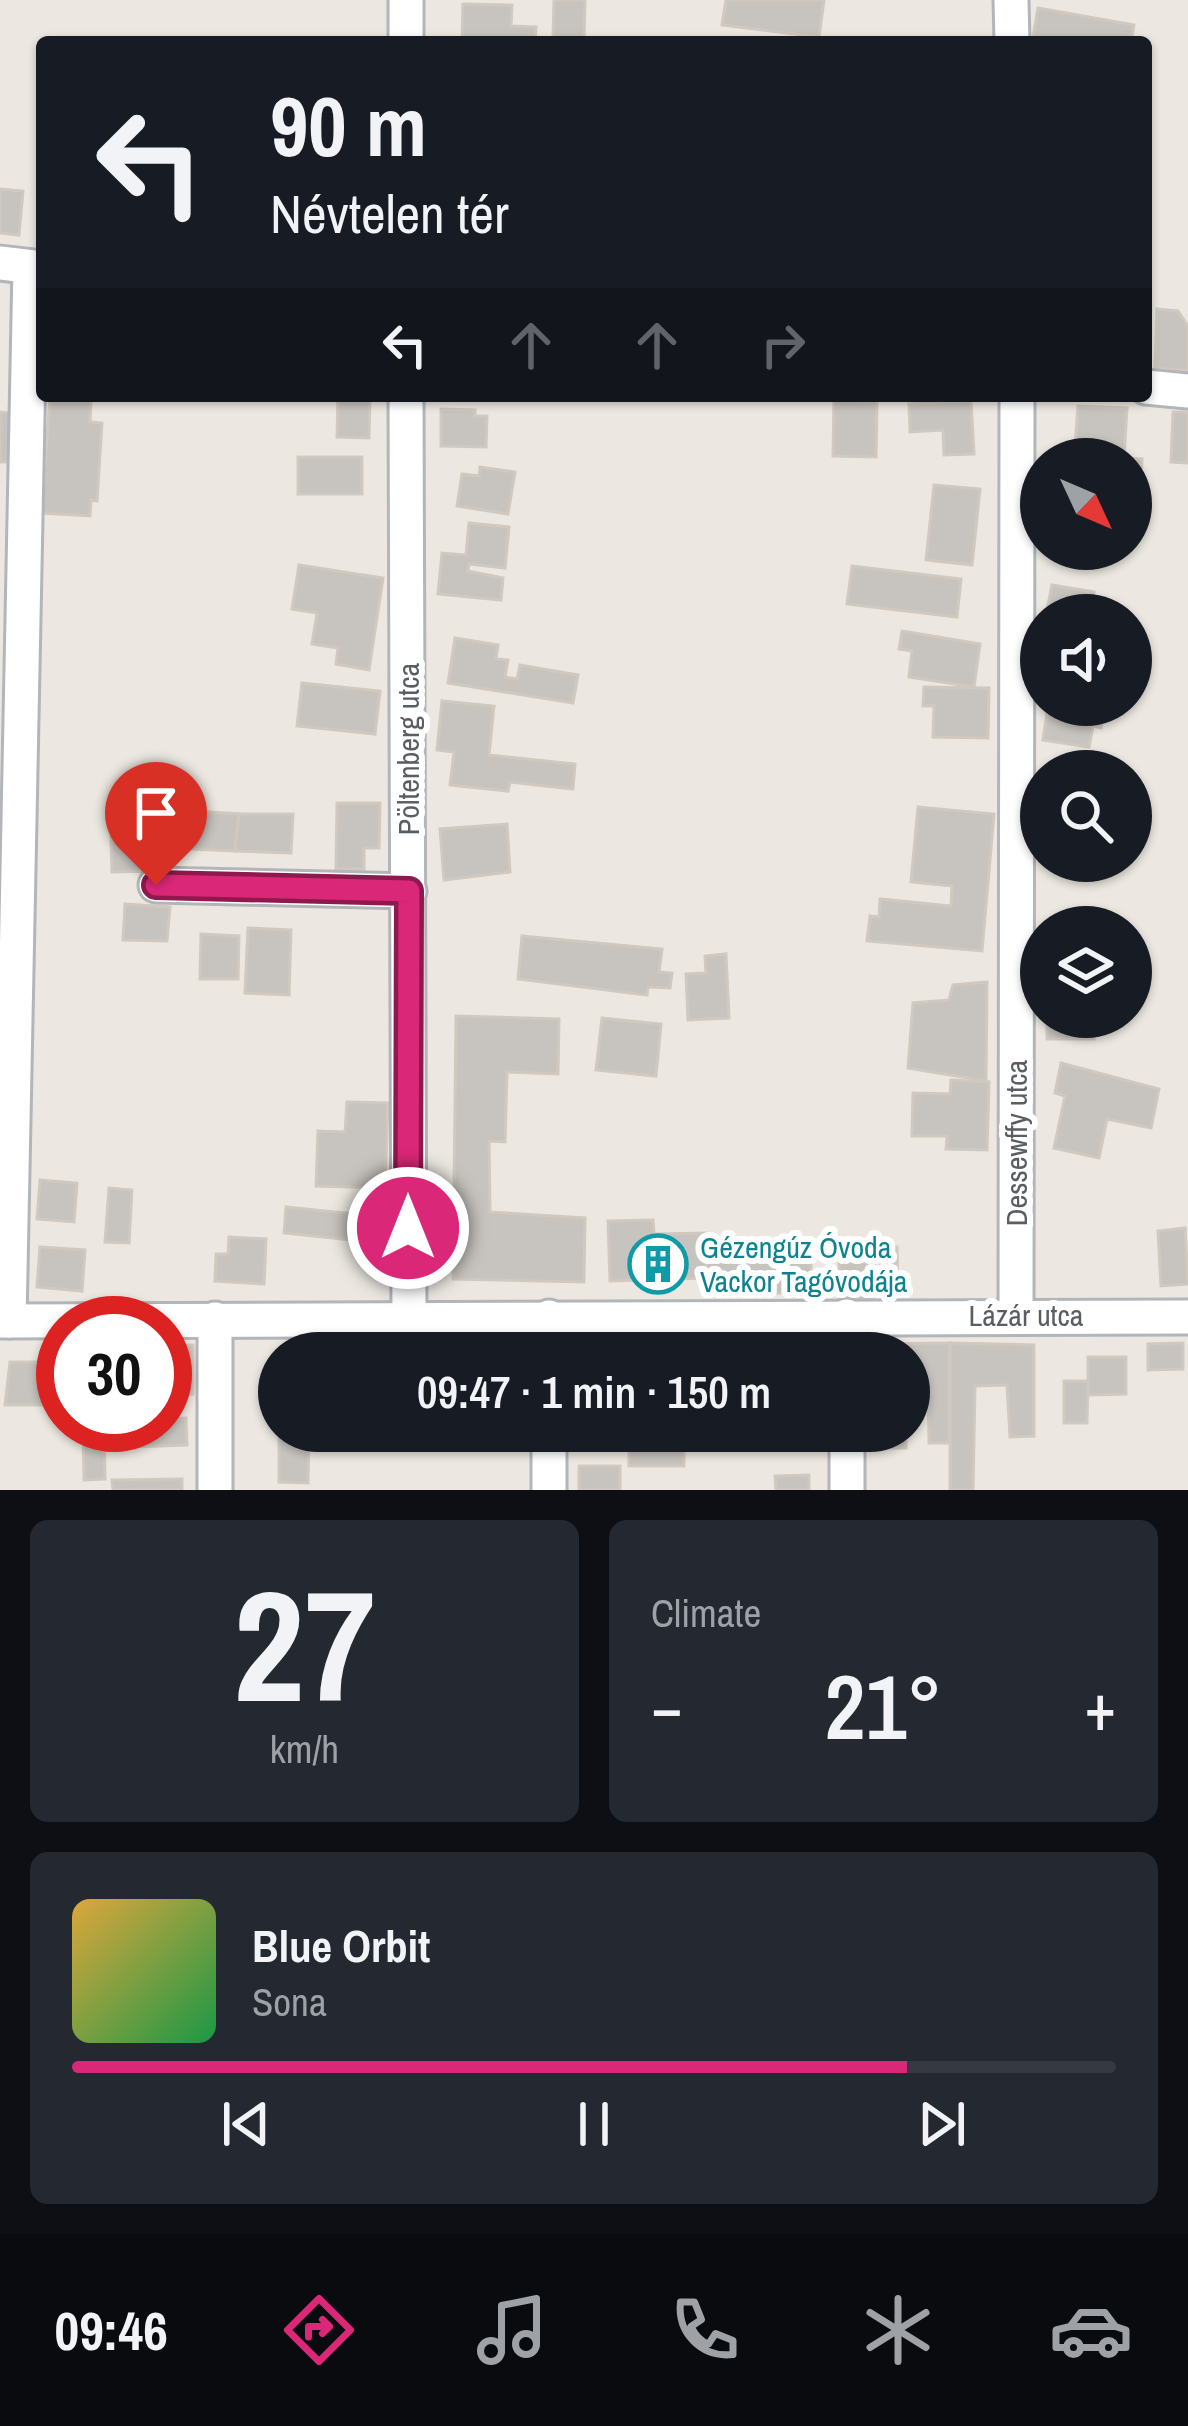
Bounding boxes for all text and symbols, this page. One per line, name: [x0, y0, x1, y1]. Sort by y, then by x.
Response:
text: 90 m: [270, 69, 427, 182]
icon: left: [72, 84, 228, 240]
text: Névtelen tér: [270, 177, 509, 250]
icon: left: [372, 312, 438, 378]
icon: ahead: [498, 312, 564, 378]
icon: ahead: [624, 312, 690, 378]
icon: right: [750, 312, 816, 378]
north arrow: [1020, 438, 1152, 570]
map controls: [1020, 438, 1152, 1038]
button: sound: [1020, 594, 1152, 726]
street label: Pöltenberg utca: [388, 663, 428, 835]
button: search: [1020, 750, 1152, 882]
pin: [105, 762, 207, 885]
icon: arrive: [123, 780, 189, 846]
button: layers: [1020, 906, 1152, 1038]
street label: Dessewffy utca: [996, 1059, 1036, 1226]
position arrow: [345, 1165, 471, 1291]
place label: Gézengúz Óvoda Vackor Tagóvodája: [700, 1227, 908, 1301]
building icon: Gézengúz Óvoda Vackor Tagóvodája: [627, 1233, 689, 1295]
street label: Lázár utca: [969, 1295, 1084, 1335]
speed limit sign: 30: [36, 1296, 192, 1452]
text: 09:47 · 1 min · 150 m: [417, 1361, 771, 1422]
text: 27: [233, 1540, 376, 1750]
text: Climate: [651, 1587, 761, 1639]
text: 21°: [824, 1646, 943, 1767]
text: −: [651, 1662, 683, 1751]
text: +: [1084, 1662, 1116, 1751]
text: km/h: [270, 1723, 339, 1775]
text: Blue Orbit: [252, 1915, 430, 1976]
text: Sona: [252, 1976, 327, 2028]
icon: previous: [213, 2091, 279, 2157]
icon: pause: [561, 2091, 627, 2157]
icon: next: [909, 2091, 975, 2157]
icon: directions: [277, 2288, 361, 2372]
icon: music: [470, 2288, 554, 2372]
icon: phone: [663, 2288, 747, 2372]
icon: climate: [856, 2288, 940, 2372]
icon: car: [1049, 2288, 1133, 2372]
text: 09:46: [55, 2294, 168, 2367]

